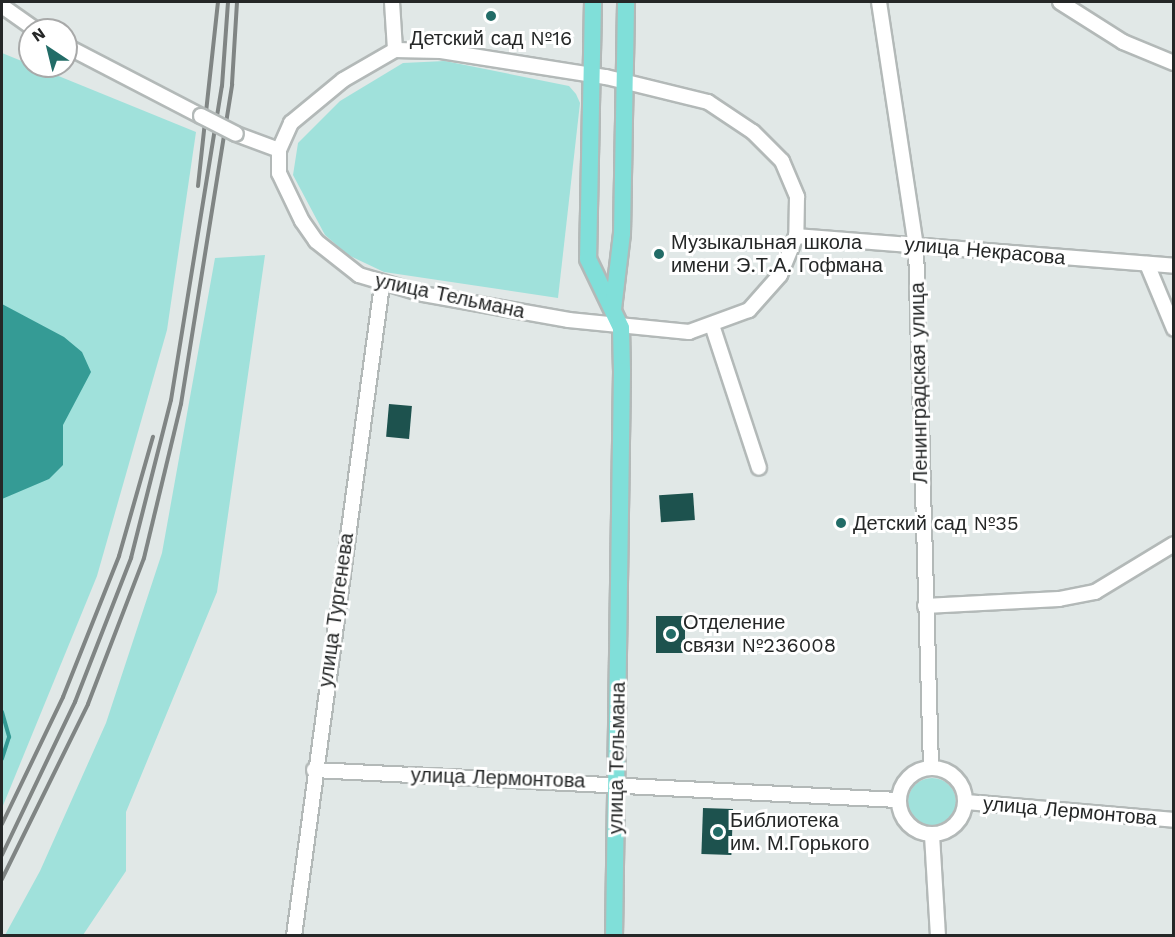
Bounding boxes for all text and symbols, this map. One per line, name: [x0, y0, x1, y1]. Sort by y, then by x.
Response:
marker: Детский сад №16: [484, 9, 498, 23]
north arrow: [18, 18, 78, 78]
text: N: [28, 23, 49, 46]
place label: Детский сад №16: [410, 26, 572, 50]
place label: Музыкальная школа имени Э.Т.А. Гофмана: [671, 231, 883, 278]
street label: улица Некрасова: [904, 232, 1066, 270]
marker: Музыкальная школа имени Э.Т.А. Гофмана: [652, 247, 666, 261]
street label: улица Тельмана: [373, 268, 527, 324]
street label: Ленинградская улица: [905, 282, 933, 484]
place label: Детский сад №35: [853, 511, 1019, 535]
marker: Детский сад №35: [834, 516, 848, 530]
street label: улица Тургенева: [313, 531, 359, 689]
place label: Отделение связи №236008: [683, 610, 836, 657]
marker: Отделение связи №236008: [664, 627, 678, 641]
street label: улица Тельмана: [604, 682, 630, 834]
street label: улица Лермонтова: [410, 763, 586, 793]
street label: улица Лермонтова: [982, 791, 1158, 831]
place label: Библиотека им. М.Горького: [730, 808, 869, 855]
marker: Библиотека им. М.Горького: [711, 825, 725, 839]

